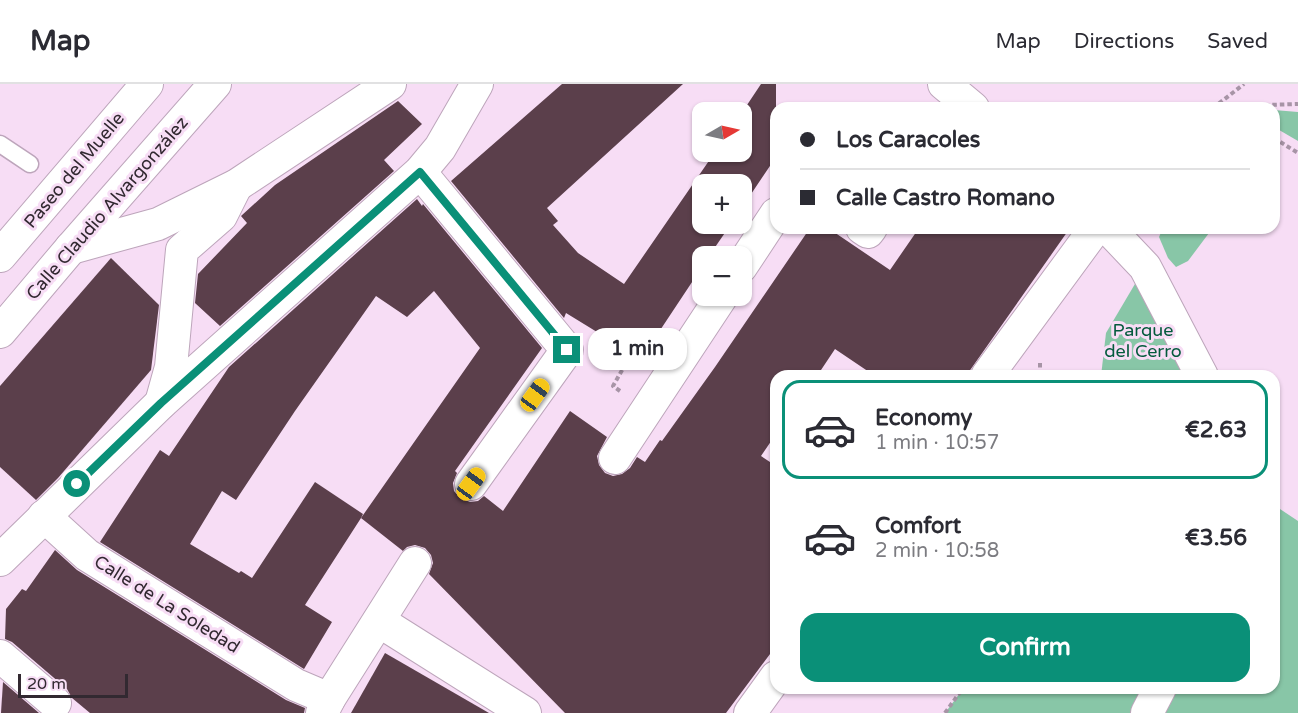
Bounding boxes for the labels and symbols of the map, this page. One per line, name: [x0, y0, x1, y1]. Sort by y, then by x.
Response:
north arrow: [692, 102, 752, 162]
street label: Paseo del Muelle: [19, 108, 129, 232]
street label: Calle Claudio Alvargonzález: [21, 112, 193, 304]
park label: Parque del Cerro: [1104, 319, 1182, 362]
callout: 1 min: [588, 329, 687, 371]
route end: [553, 336, 580, 363]
car: [517, 375, 553, 415]
car: [453, 464, 489, 504]
route start: [63, 470, 90, 497]
street label: Calle de La Soledad: [90, 550, 244, 658]
scale bar: [18, 671, 128, 698]

